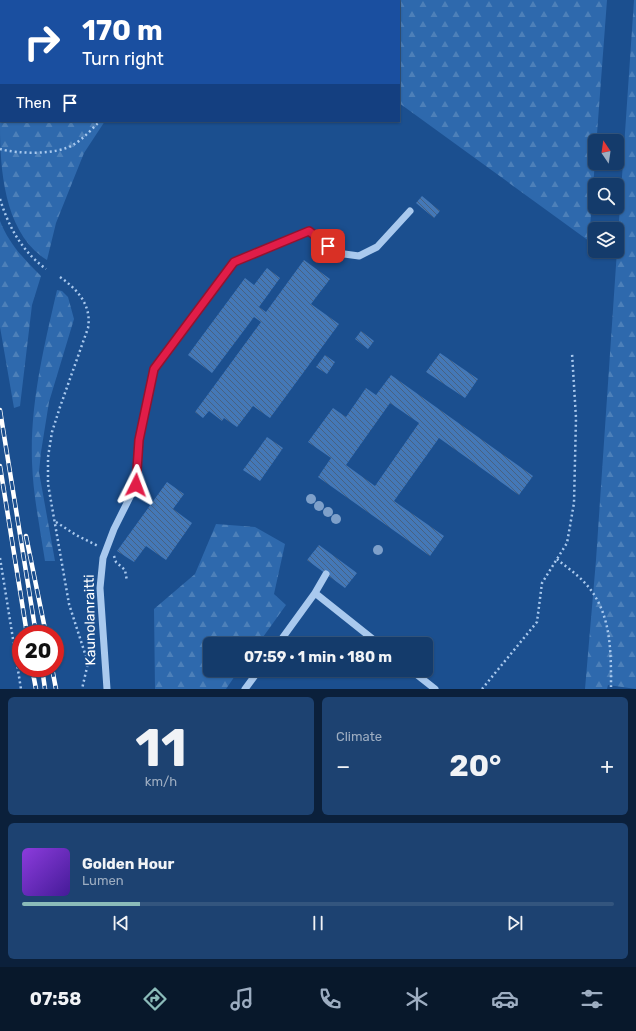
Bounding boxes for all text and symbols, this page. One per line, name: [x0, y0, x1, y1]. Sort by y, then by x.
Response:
text: 170 m: [82, 14, 163, 47]
icon: right: [16, 16, 68, 68]
text: Turn right: [82, 48, 164, 70]
icon: arrive: [59, 92, 81, 114]
text: Then: [16, 94, 51, 112]
north arrow: [588, 134, 624, 170]
map controls: [588, 134, 624, 258]
button: search: [588, 178, 624, 214]
button: layers: [588, 222, 624, 258]
pin: [311, 229, 345, 263]
icon: arrive: [317, 235, 339, 257]
position arrow: [115, 464, 157, 506]
street label: Kaunolanraitti: [81, 574, 99, 666]
speed limit sign: 20: [12, 625, 64, 677]
text: 07:59 · 1 min · 180 m: [244, 648, 392, 666]
text: 11: [135, 717, 187, 779]
text: Climate: [336, 729, 382, 744]
text: 20°: [449, 748, 501, 784]
text: −: [336, 753, 350, 780]
text: +: [600, 753, 614, 780]
text: km/h: [145, 774, 177, 789]
text: Golden Hour: [82, 855, 174, 873]
text: Lumen: [82, 873, 124, 888]
icon: previous: [110, 912, 132, 934]
icon: pause: [307, 912, 329, 934]
icon: next: [504, 912, 526, 934]
icon: directions: [141, 985, 169, 1013]
icon: music: [228, 985, 256, 1013]
icon: phone: [316, 985, 344, 1013]
icon: climate: [403, 985, 431, 1013]
icon: car: [491, 985, 519, 1013]
icon: filters: [578, 985, 606, 1013]
text: 07:58: [30, 988, 81, 1010]

